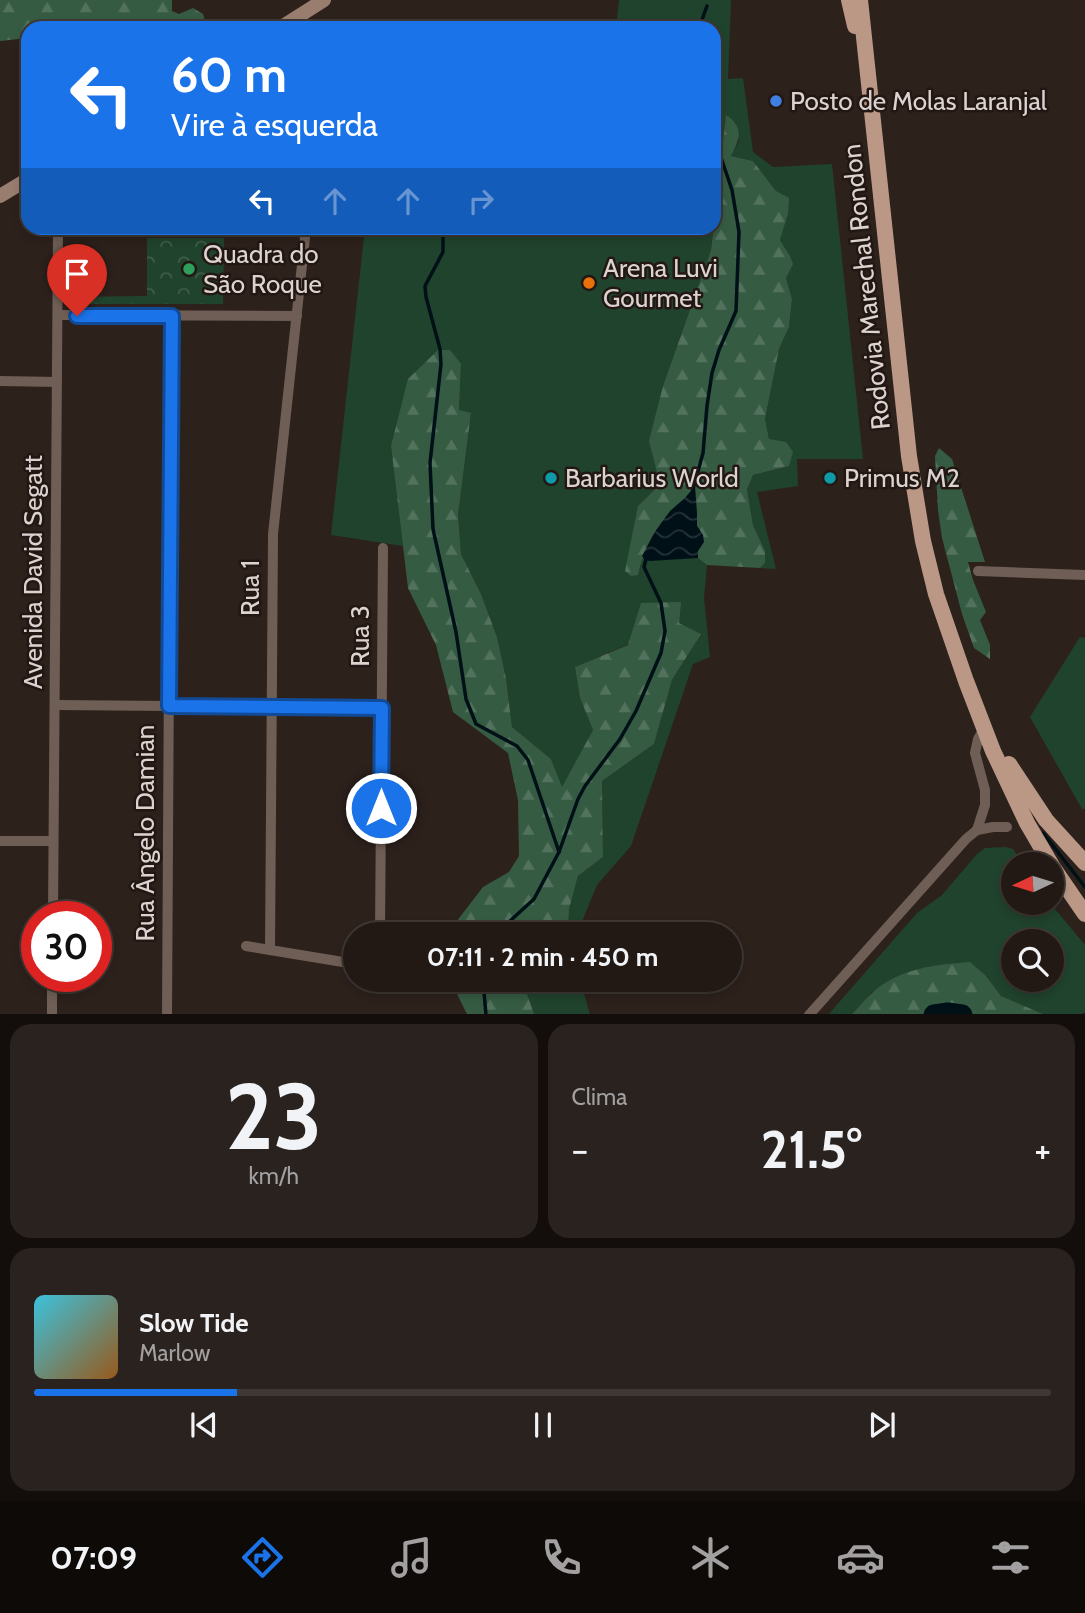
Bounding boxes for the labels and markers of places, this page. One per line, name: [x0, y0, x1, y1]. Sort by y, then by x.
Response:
place label: Posto de Molas Laranjal: [790, 85, 1047, 117]
marker: Posto de Molas Laranjal: [768, 93, 784, 109]
place label: Quadra do São Roque: [203, 238, 322, 300]
pin: [47, 244, 107, 316]
place label: Arena Luvi Gourmet: [603, 252, 718, 314]
marker: Quadra do São Roque: [181, 261, 197, 277]
marker: Arena Luvi Gourmet: [581, 275, 597, 291]
place label: Barbarius World: [565, 462, 739, 494]
place label: Primus M2: [844, 462, 960, 494]
marker: Barbarius World: [543, 470, 559, 486]
marker: Primus M2: [822, 470, 838, 486]

